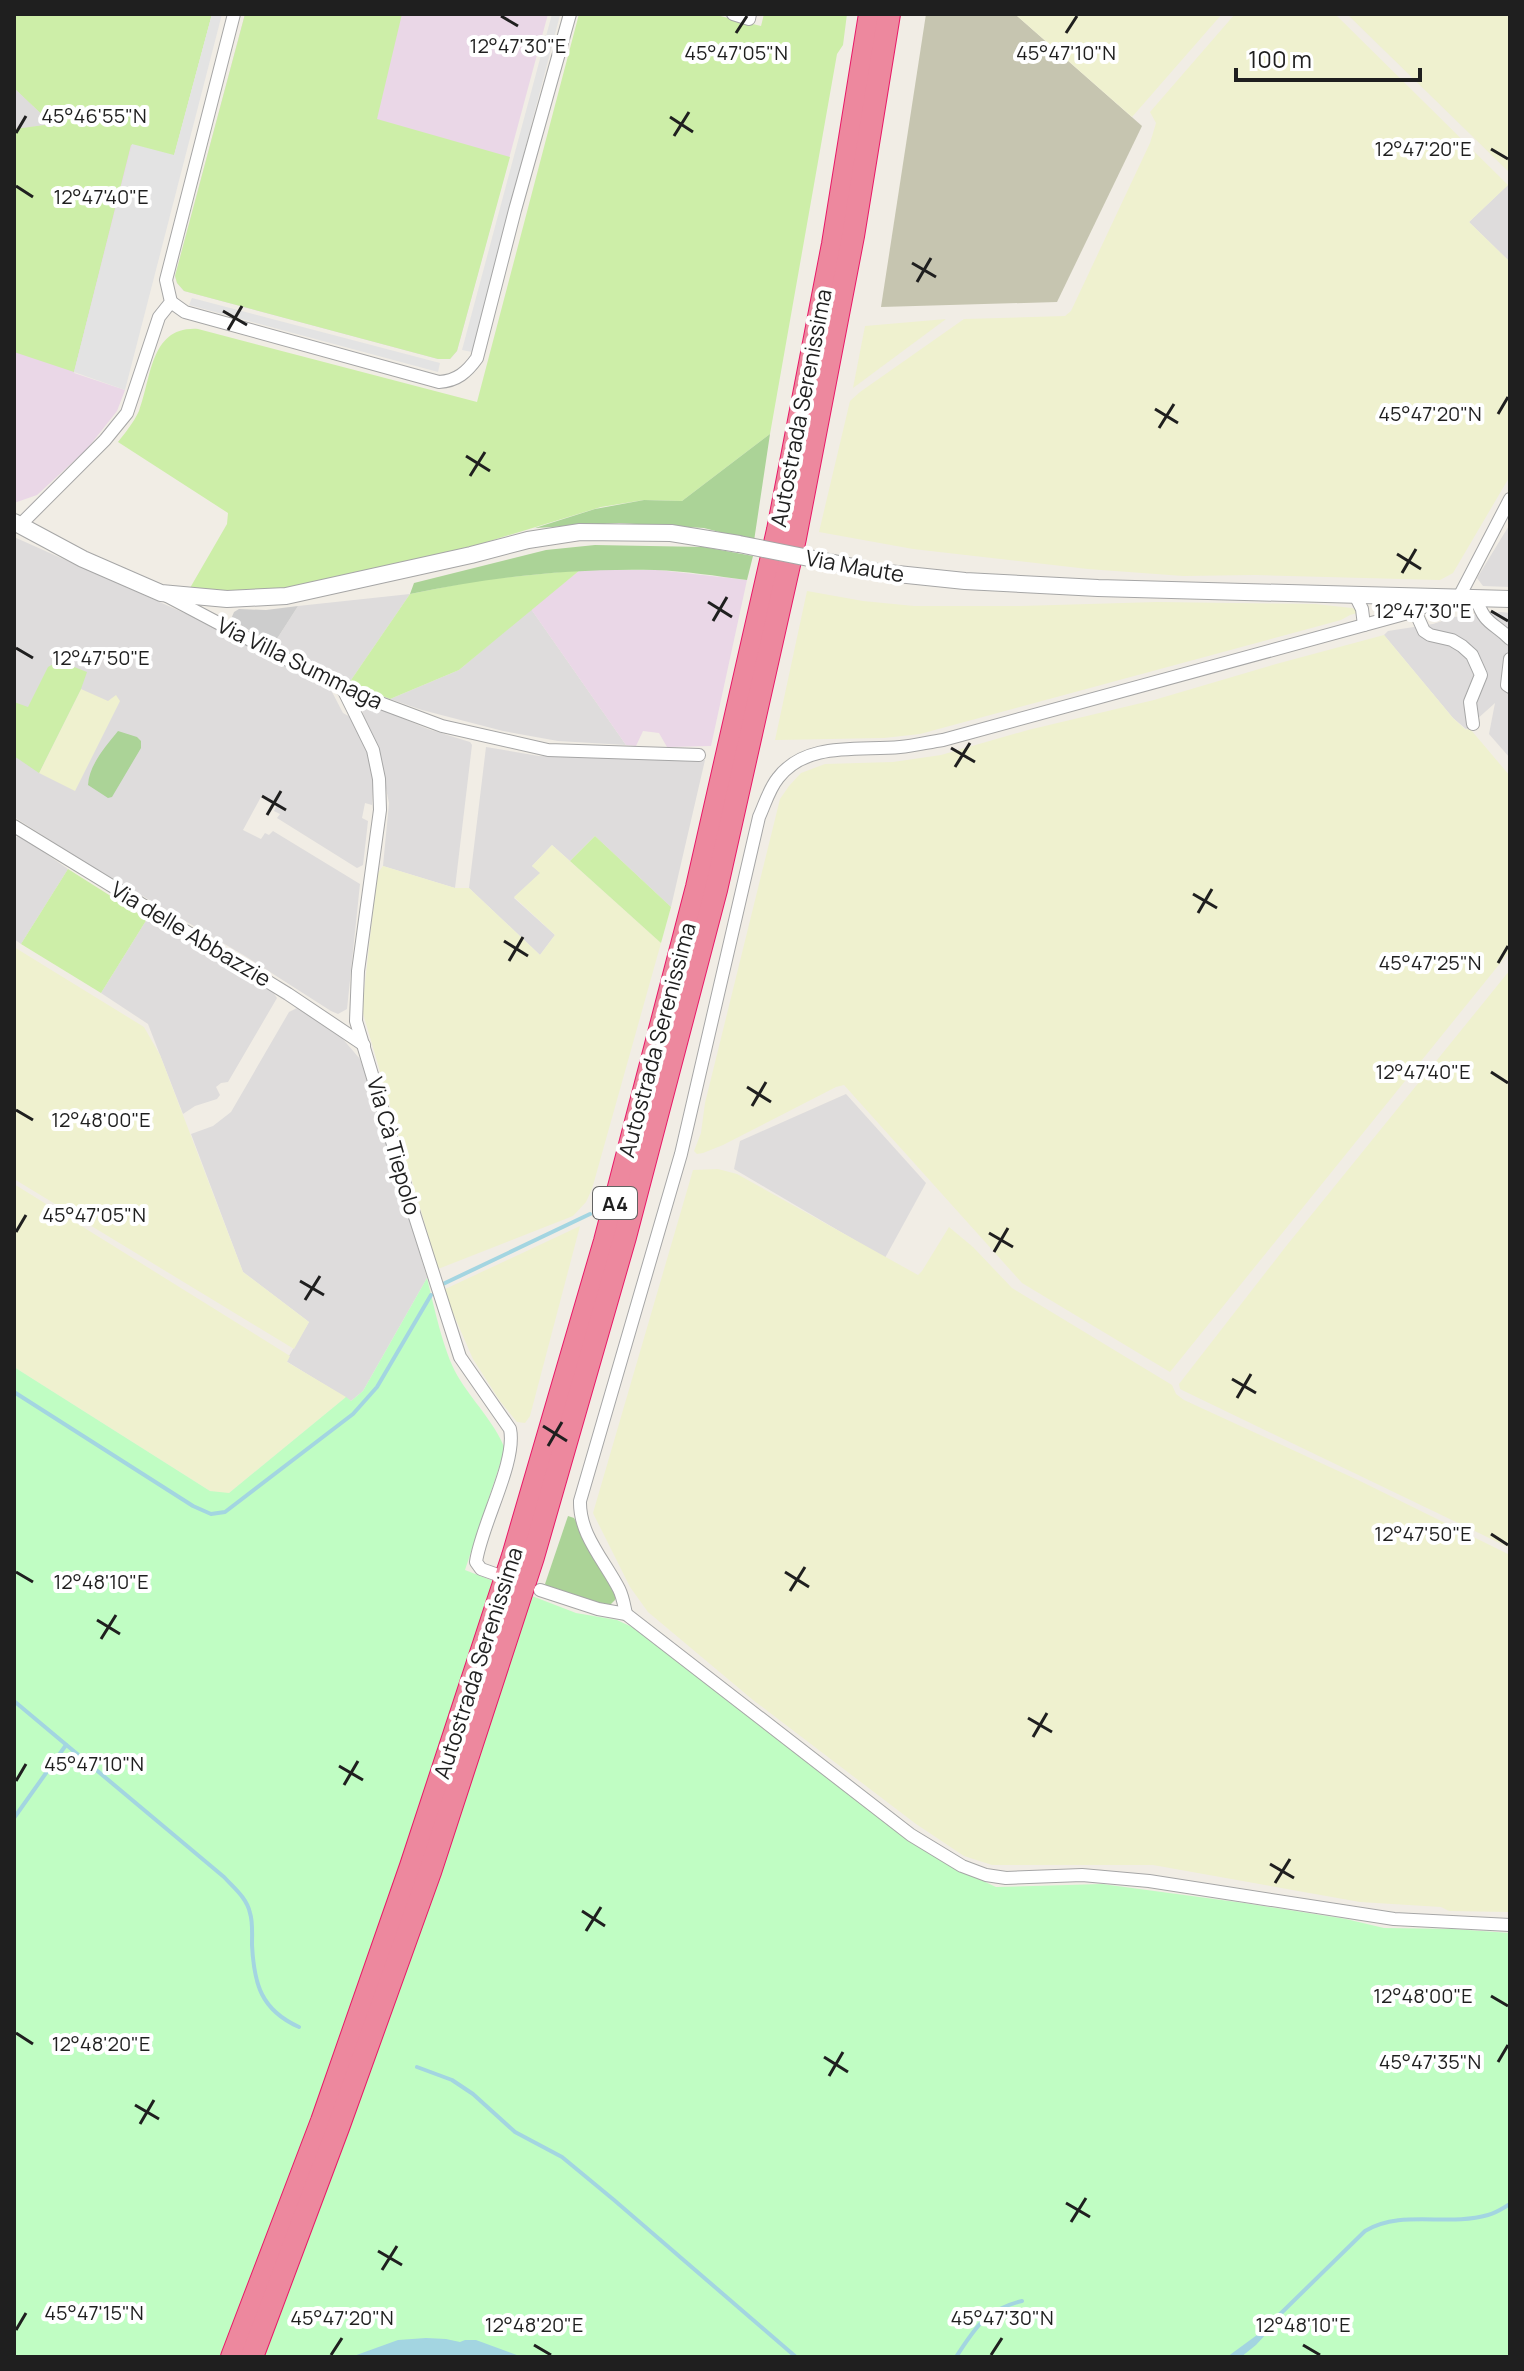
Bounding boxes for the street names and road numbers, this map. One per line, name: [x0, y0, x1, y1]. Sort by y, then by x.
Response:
street label: Autostrada Serenissima: [763, 286, 839, 530]
street label: Via Maute: [803, 543, 907, 589]
street label: Via Villa Summaga: [212, 610, 388, 716]
street label: Via delle Abbazzie: [105, 874, 277, 994]
street label: Autostrada Serenissima: [611, 919, 703, 1161]
street label: Via Cà Tiepolo: [360, 1074, 428, 1218]
road number: A4: [593, 1187, 637, 1219]
street label: Autostrada Serenissima: [426, 1543, 530, 1783]

